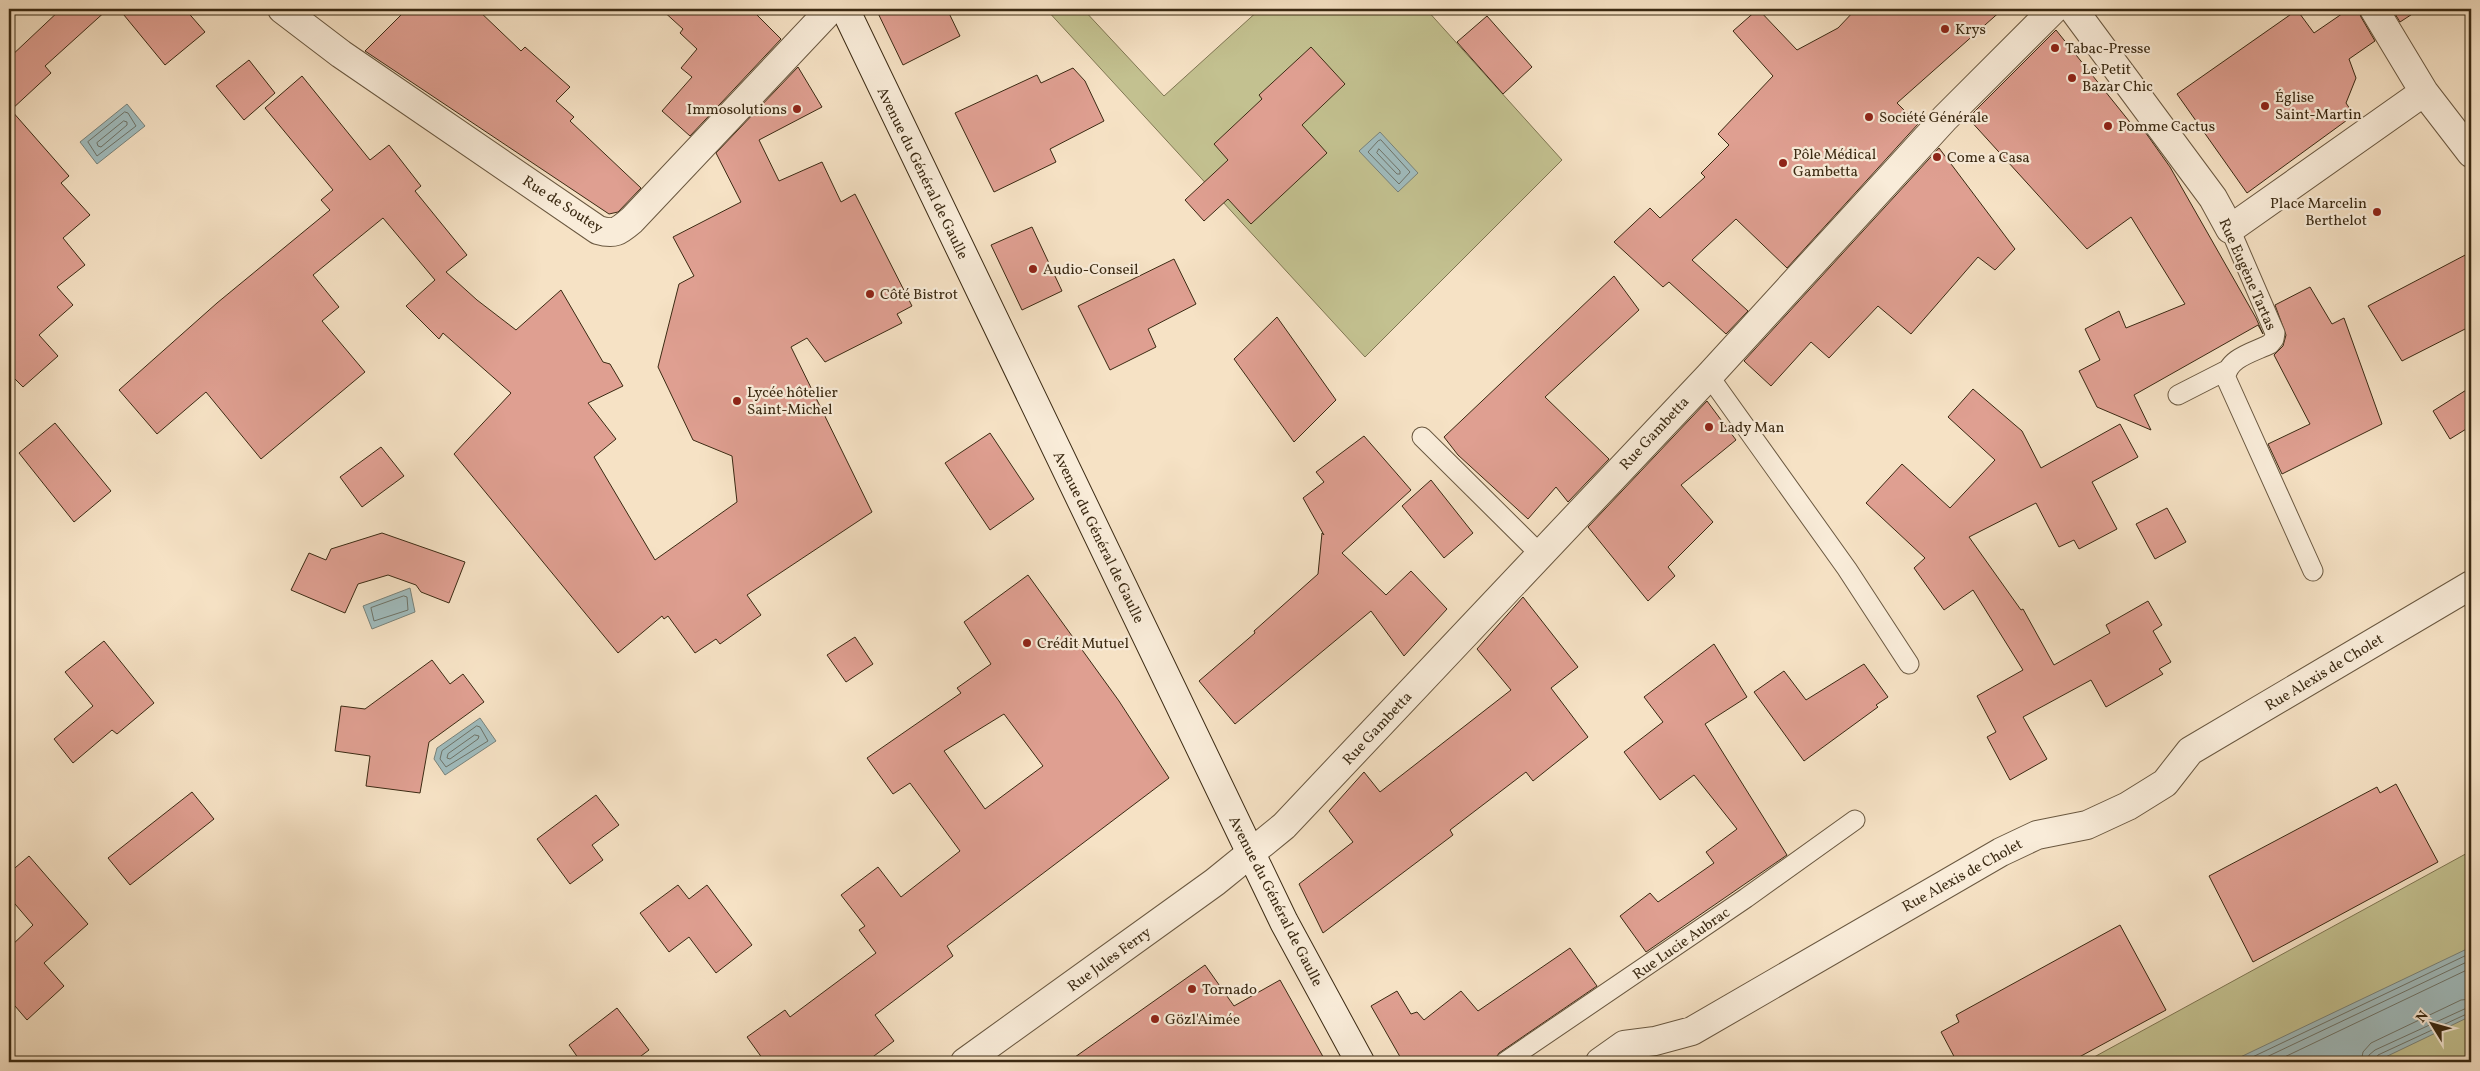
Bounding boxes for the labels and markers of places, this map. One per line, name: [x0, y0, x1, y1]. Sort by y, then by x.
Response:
place label: Krys: [1955, 20, 1986, 41]
marker: Krys: [1939, 23, 1951, 35]
place label: Tabac-Presse: [2065, 39, 2151, 60]
marker: Tabac-Presse: [2049, 42, 2061, 54]
place label: Le Petit Bazar Chic: [2082, 60, 2153, 98]
marker: Le Petit Bazar Chic: [2066, 72, 2078, 84]
place label: Église Saint-Martin: [2275, 88, 2362, 126]
place label: Immosolutions: [687, 100, 787, 121]
marker: Église Saint-Martin: [2259, 100, 2271, 112]
marker: Immosolutions: [791, 103, 803, 115]
place label: Société Générale: [1879, 108, 1988, 129]
marker: Société Générale: [1863, 111, 1875, 123]
place label: Pomme Cactus: [2118, 117, 2215, 138]
marker: Pomme Cactus: [2102, 120, 2114, 132]
place label: Pôle Médical Gambetta: [1793, 145, 1876, 183]
place label: Come a Casa: [1947, 148, 2030, 169]
marker: Come a Casa: [1931, 151, 1943, 163]
marker: Pôle Médical Gambetta: [1777, 157, 1789, 169]
place label: Place Marcelin Berthelot: [2270, 194, 2367, 232]
marker: Place Marcelin Berthelot: [2371, 206, 2383, 218]
place label: Audio-Conseil: [1043, 260, 1139, 281]
marker: Audio-Conseil: [1027, 263, 1039, 275]
place label: Côté Bistrot: [880, 285, 958, 306]
marker: Côté Bistrot: [864, 288, 876, 300]
place label: Lycée hôtelier Saint-Michel: [747, 383, 838, 421]
marker: Lycée hôtelier Saint-Michel: [731, 395, 743, 407]
place label: Lady Man: [1719, 418, 1784, 439]
marker: Lady Man: [1703, 421, 1715, 433]
place label: Crédit Mutuel: [1037, 634, 1129, 655]
marker: Crédit Mutuel: [1021, 637, 1033, 649]
place label: Tornado: [1202, 980, 1257, 1001]
marker: Tornado: [1186, 983, 1198, 995]
place label: Gözl'Aimée: [1165, 1010, 1240, 1031]
marker: Gözl'Aimée: [1149, 1013, 1161, 1025]

